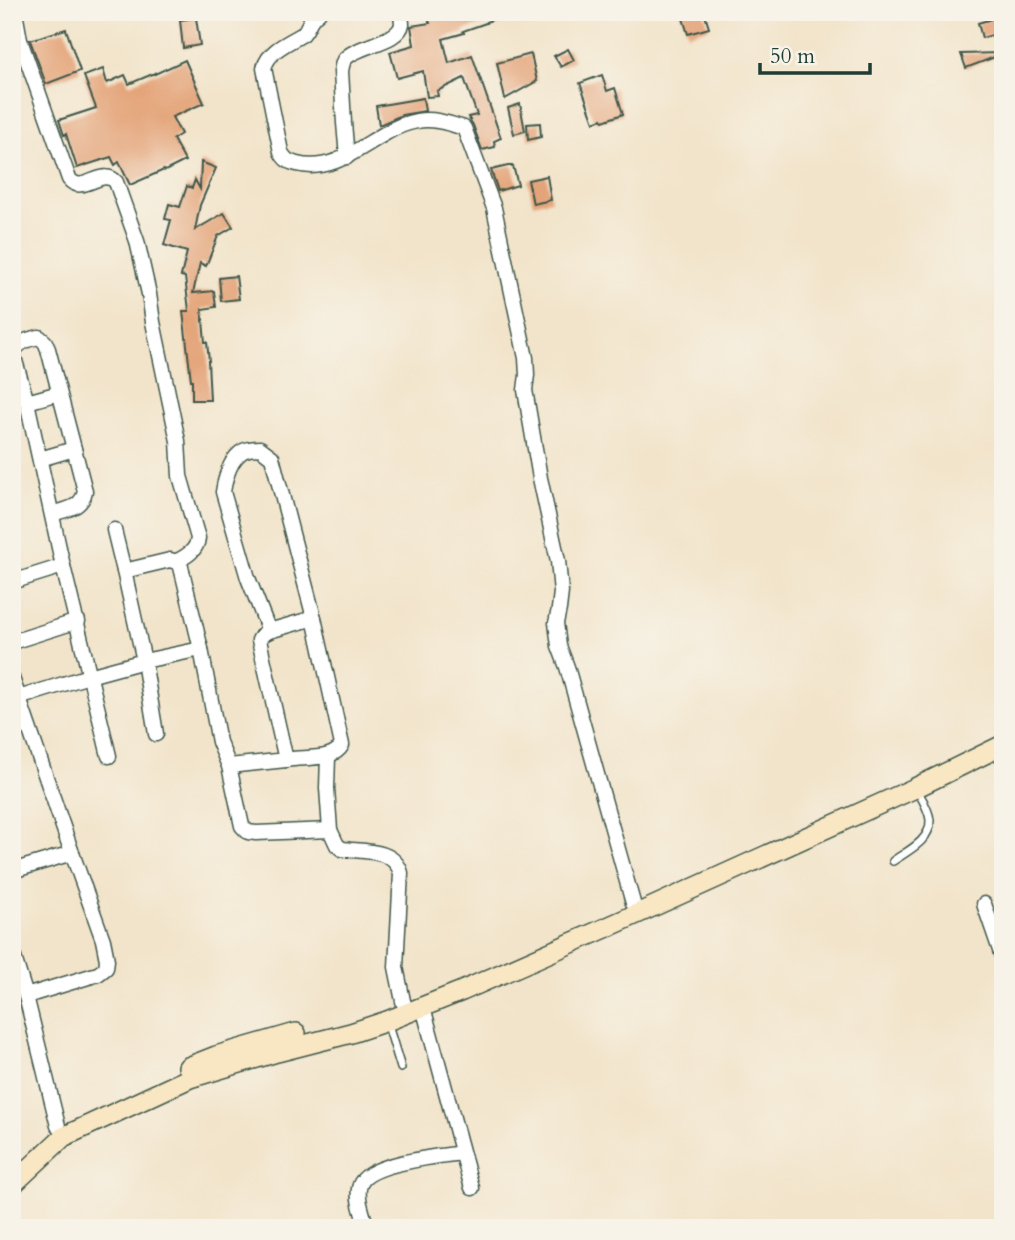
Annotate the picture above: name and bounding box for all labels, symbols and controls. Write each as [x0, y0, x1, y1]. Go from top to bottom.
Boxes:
scale bar [760, 32, 870, 76]
text: 50 m [770, 42, 815, 71]

